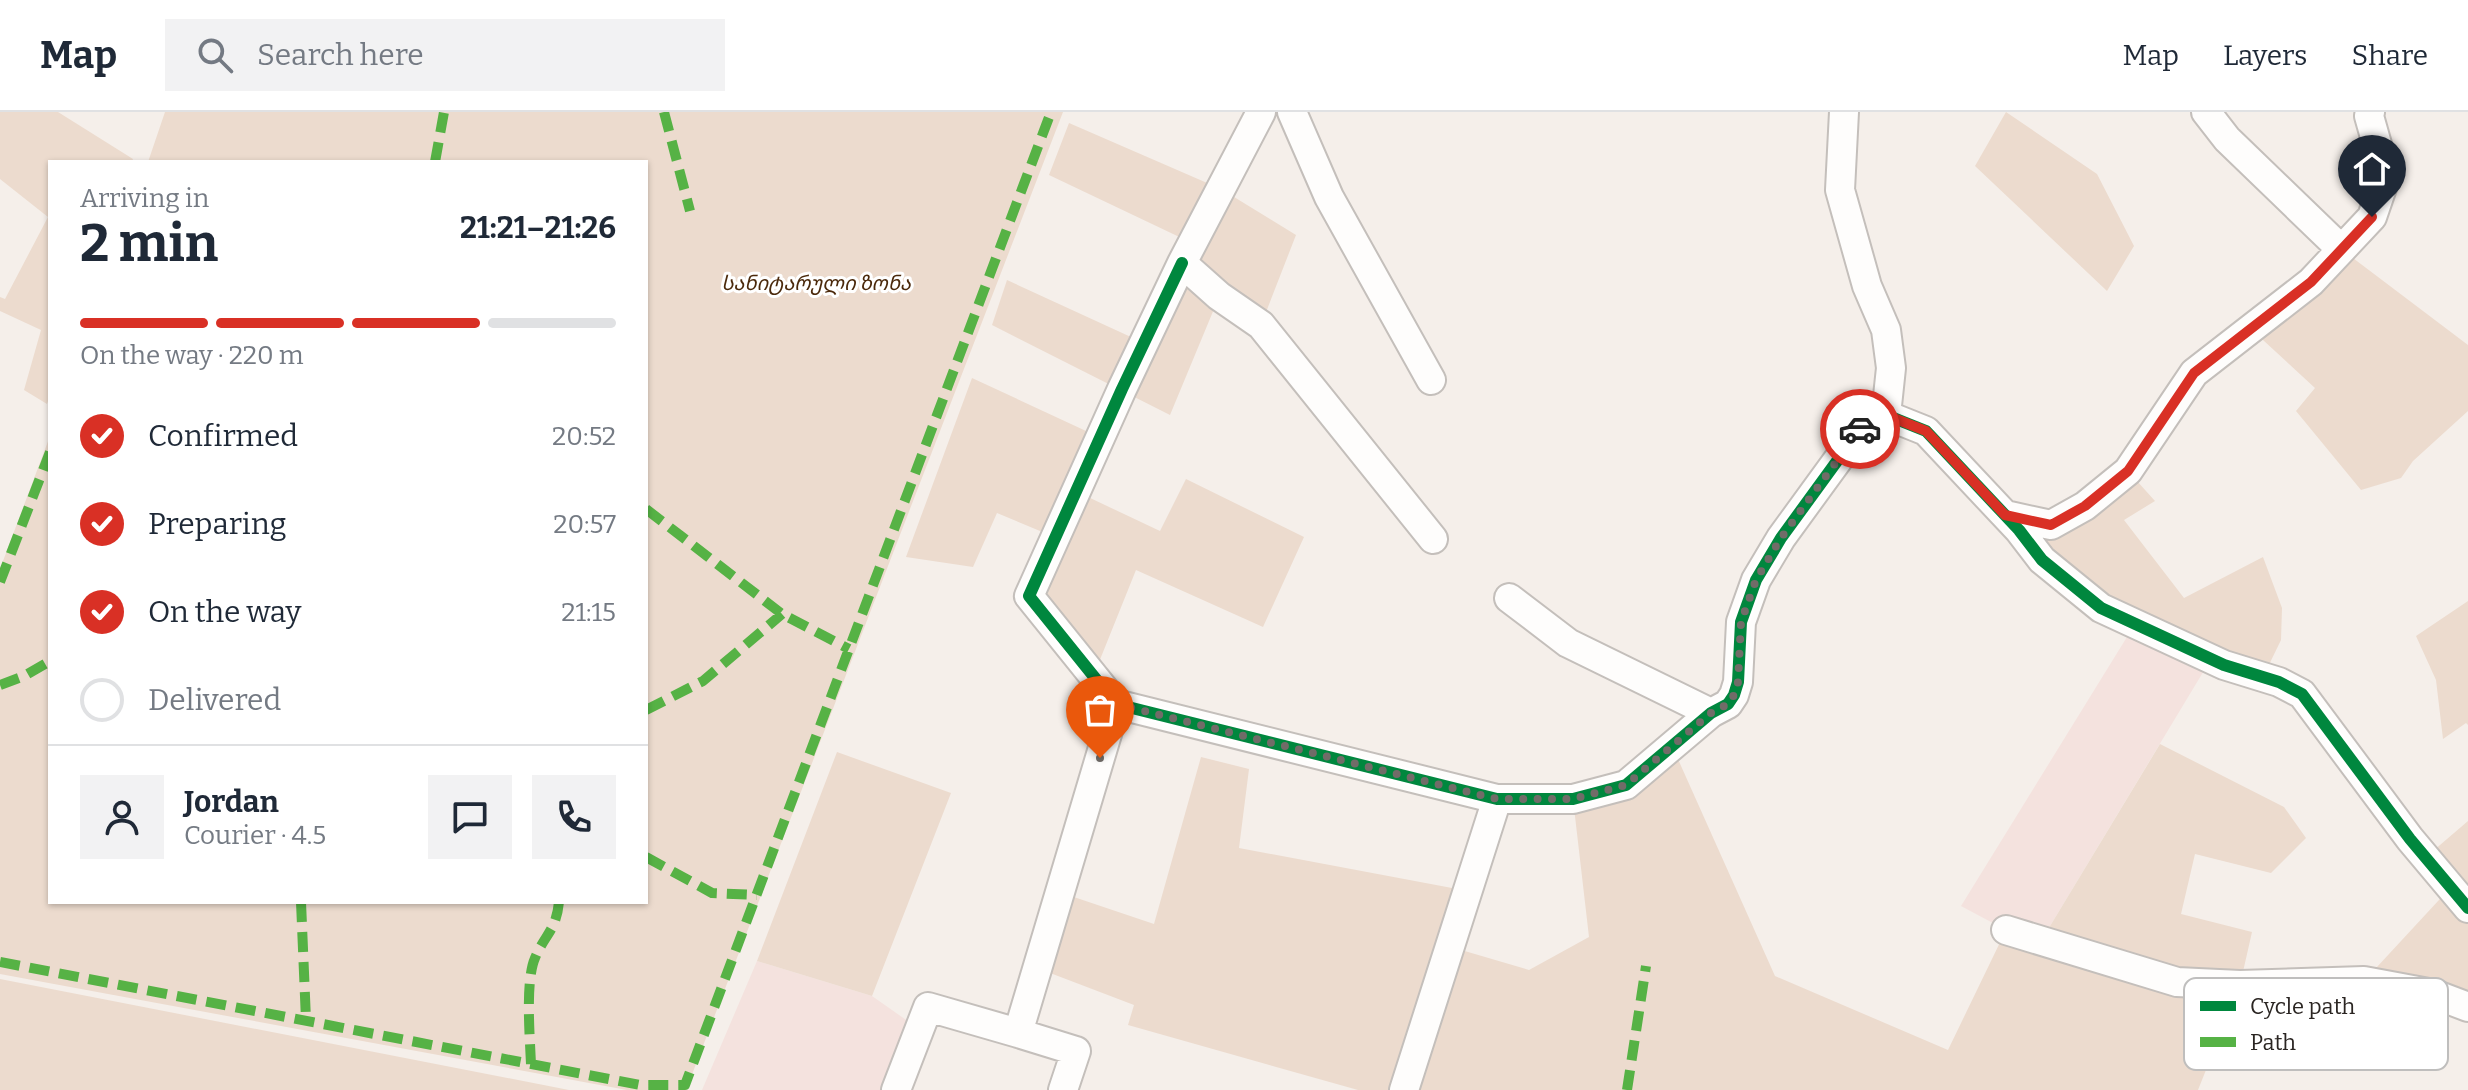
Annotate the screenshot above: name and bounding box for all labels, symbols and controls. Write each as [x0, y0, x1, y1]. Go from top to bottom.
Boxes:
search box [165, 19, 725, 91]
text: Map [40, 32, 117, 78]
icon: search [193, 33, 237, 77]
text: Search here [257, 37, 424, 73]
text: Map [2122, 39, 2179, 72]
text: Layers [2223, 39, 2307, 72]
text: Share [2351, 39, 2428, 72]
pin [2338, 135, 2406, 217]
icon: home [2350, 147, 2394, 191]
text: Arriving in [80, 183, 209, 214]
text: 21:21–21:26 [460, 210, 616, 246]
text: 2 min [80, 212, 218, 275]
park label: სანიტარული ზონა [721, 271, 912, 295]
text: On the way · 220 m [80, 340, 304, 371]
courier [1820, 389, 1900, 469]
icon: car [1838, 407, 1882, 451]
icon: check [80, 414, 124, 458]
text: Confirmed [148, 418, 298, 454]
text: 20:52 [552, 421, 616, 452]
icon: check [80, 502, 124, 546]
text: Preparing [148, 506, 286, 542]
text: 20:57 [553, 509, 616, 540]
icon: check [80, 590, 124, 634]
text: On the way [148, 594, 301, 630]
text: 21:15 [561, 597, 616, 628]
pin [1066, 676, 1134, 758]
text: Delivered [148, 682, 281, 718]
icon: bag [1078, 688, 1122, 732]
button: person [80, 775, 164, 859]
button: chat [428, 775, 512, 859]
button: phone [532, 775, 616, 859]
text: Jordan [184, 784, 279, 820]
text: Courier · 4.5 [184, 820, 326, 851]
legend [2184, 978, 2448, 1070]
text: Cycle path [2250, 993, 2355, 1020]
text: Path [2250, 1029, 2296, 1056]

